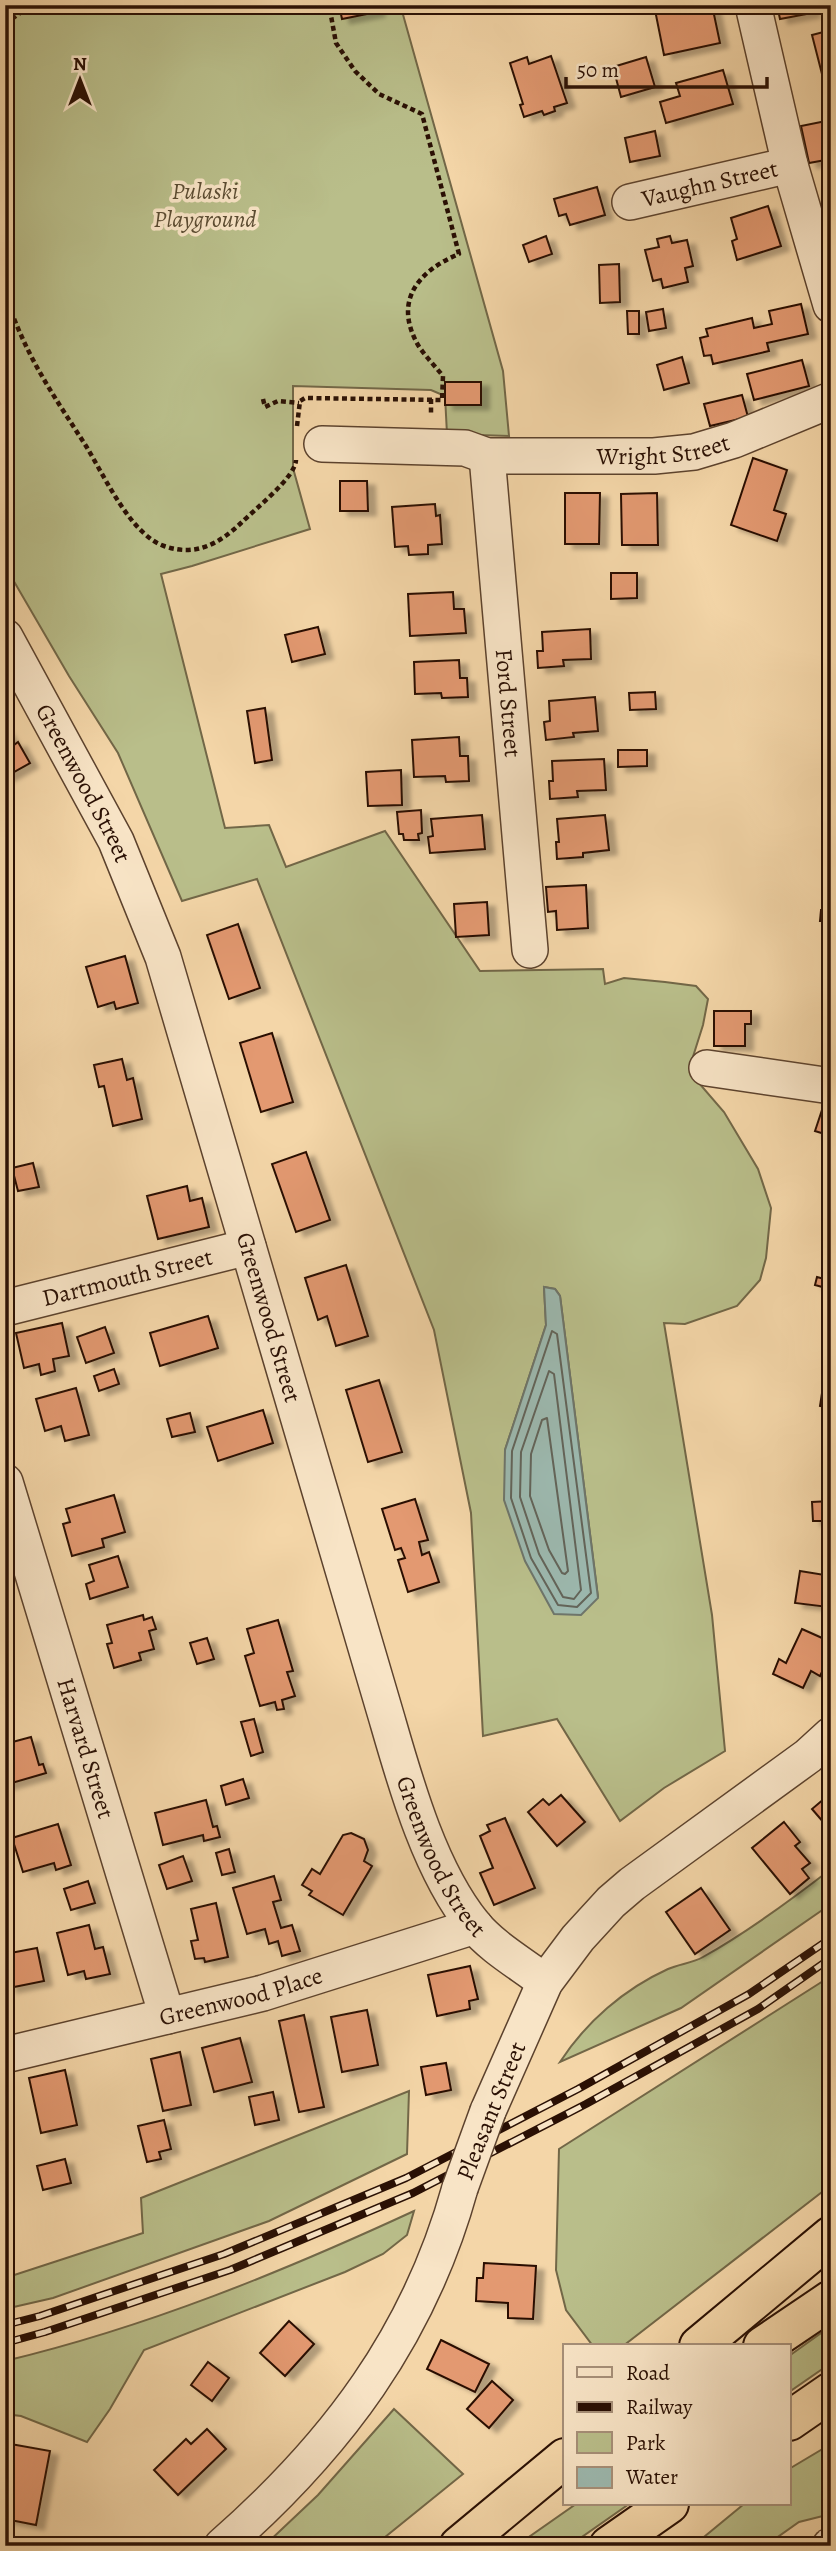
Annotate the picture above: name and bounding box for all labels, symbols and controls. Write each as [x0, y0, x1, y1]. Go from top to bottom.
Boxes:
north arrow [46, 46, 116, 116]
scale bar [566, 46, 768, 90]
text: N [73, 51, 87, 77]
text: 50 m [577, 56, 619, 84]
street label: Vaughn Street [638, 152, 781, 215]
park label: Pulaski Playground [154, 175, 256, 235]
street label: Wright Street [596, 426, 733, 472]
street label: Ford Street [488, 647, 529, 759]
street label: Greenwood Street [28, 698, 139, 867]
street label: Greenwood Street [229, 1228, 309, 1406]
street label: Dartmouth Street [39, 1241, 216, 1314]
street label: Harvard Street [49, 1674, 122, 1822]
street label: Greenwood Street [389, 1772, 493, 1944]
street label: Greenwood Place [156, 1959, 326, 2033]
street label: Pleasant Street [449, 2037, 533, 2185]
legend [563, 2344, 790, 2506]
text: Road [626, 2359, 670, 2387]
text: Railway [626, 2393, 693, 2421]
text: Park [626, 2429, 666, 2457]
text: Water [625, 2463, 678, 2491]

